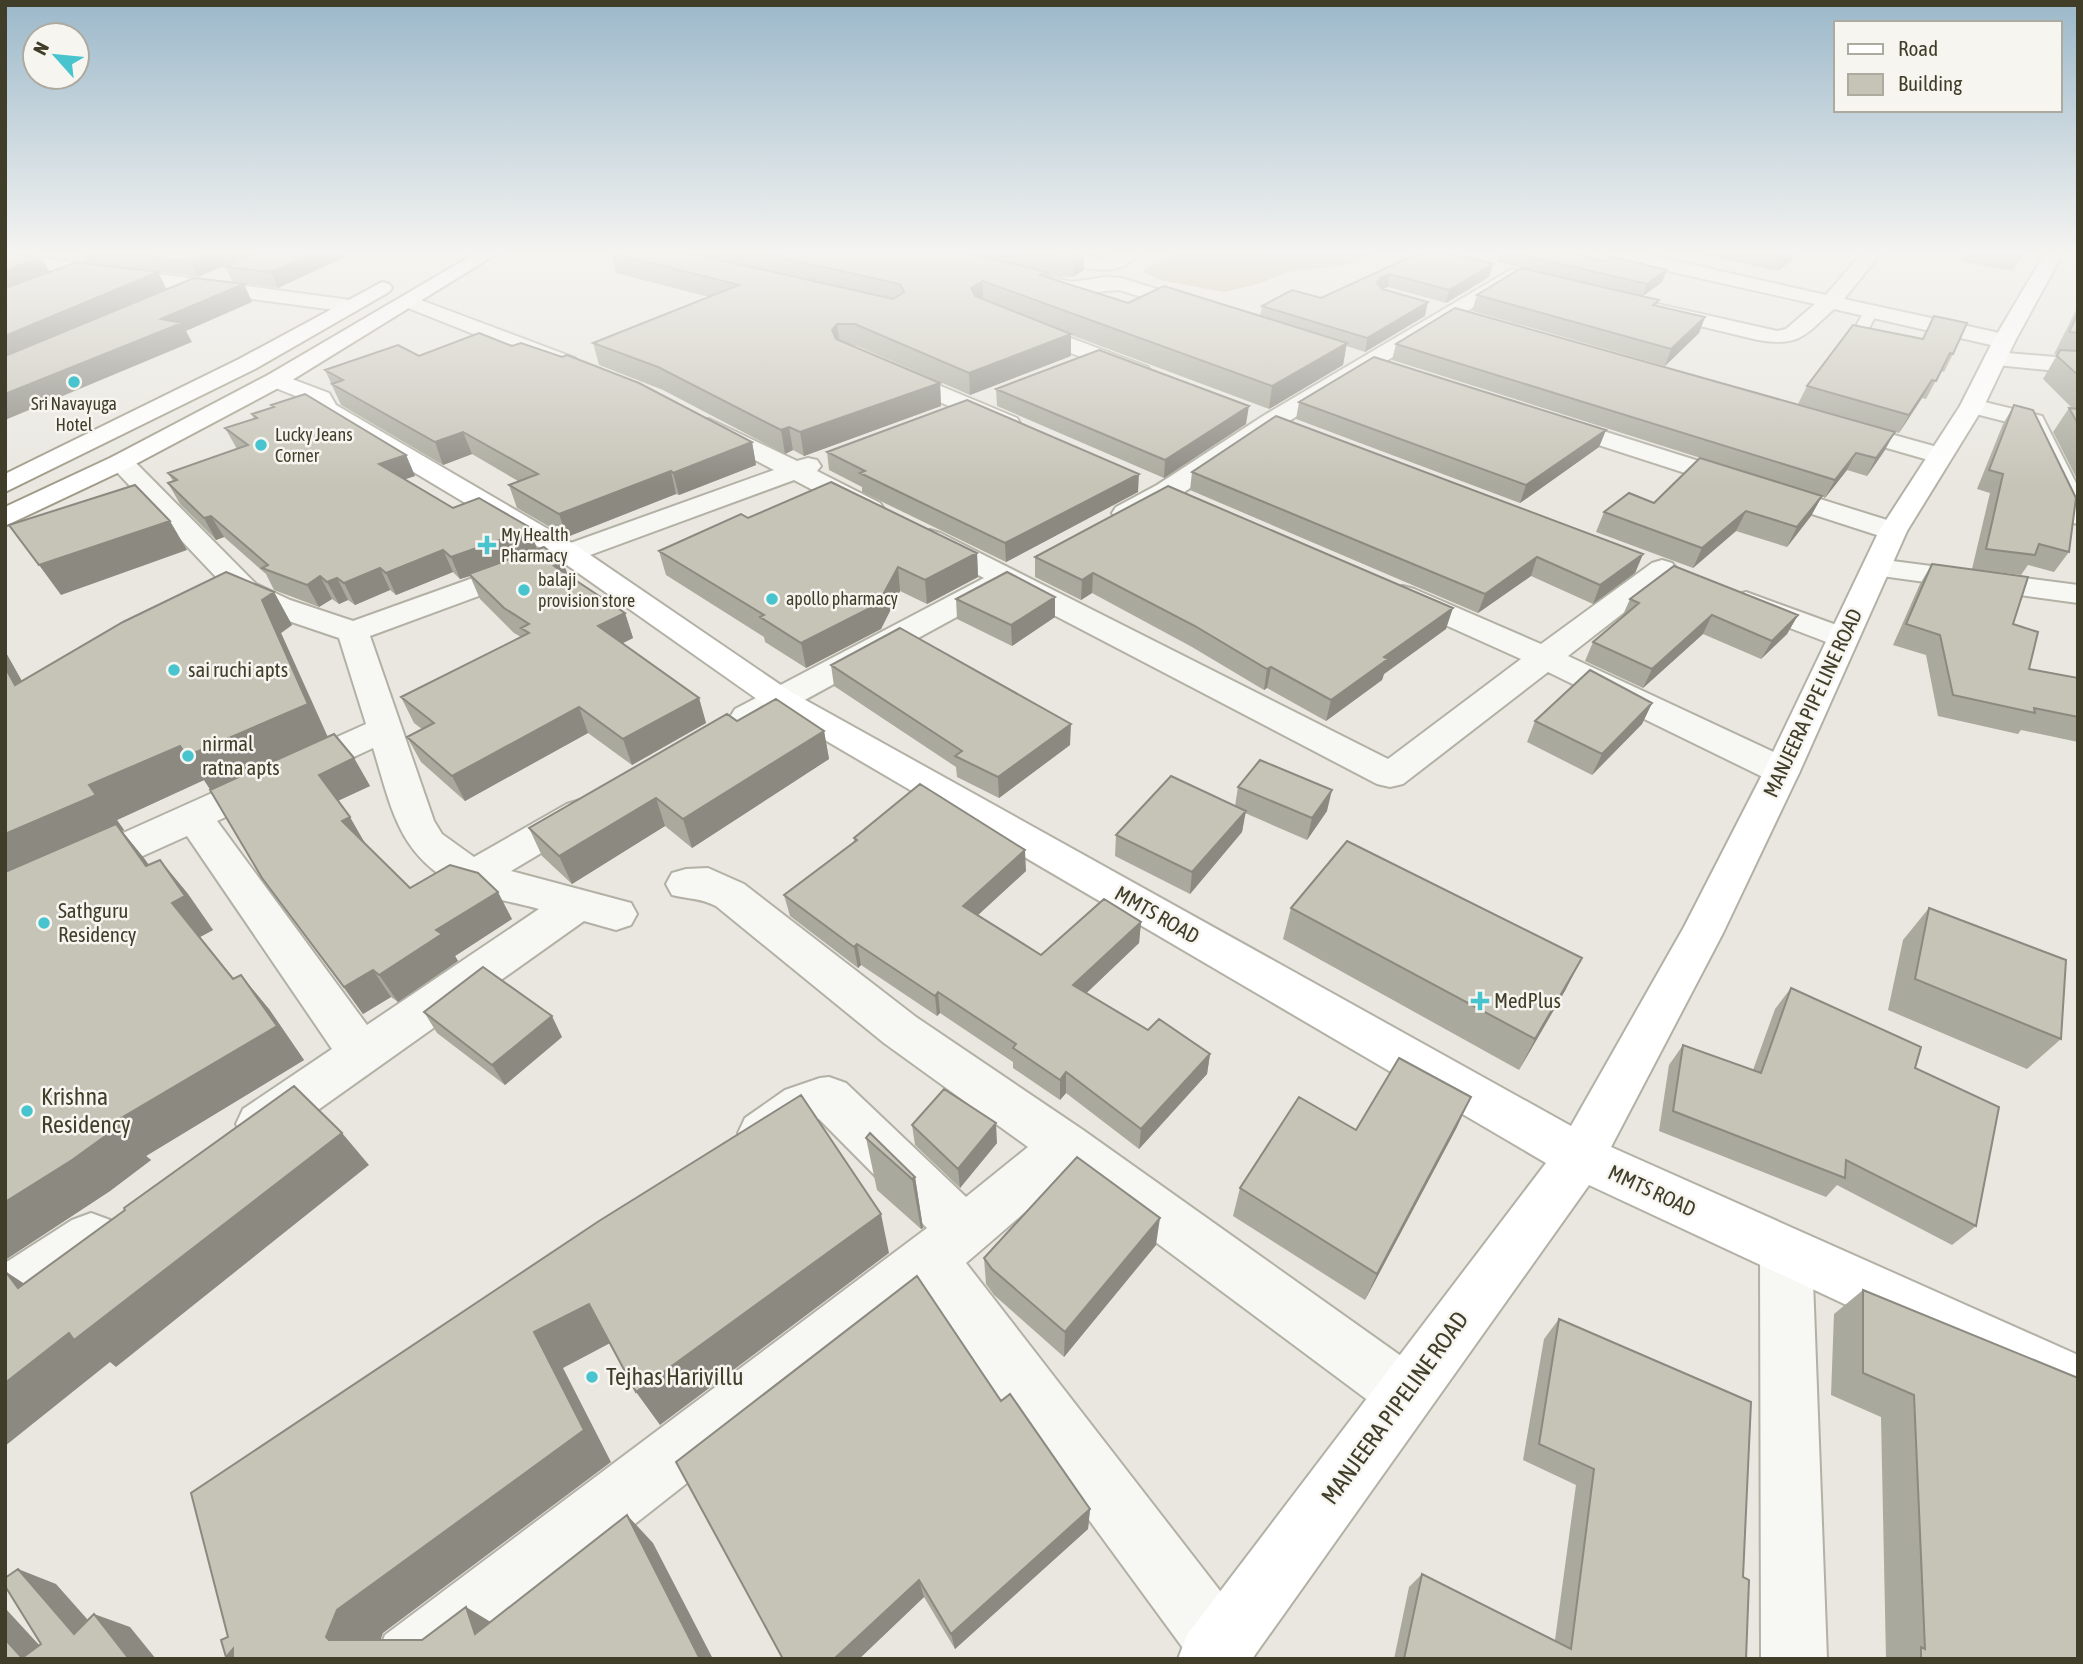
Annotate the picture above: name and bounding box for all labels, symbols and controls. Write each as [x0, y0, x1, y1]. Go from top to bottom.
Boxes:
north arrow [21, 21, 91, 91]
legend [1834, 21, 2062, 112]
text: Road [1898, 36, 1938, 60]
text: N [29, 38, 53, 58]
text: Building [1898, 71, 1962, 95]
marker: Sri Navayuga Hotel [66, 374, 82, 390]
place label: Sri Navayuga Hotel [31, 393, 117, 435]
place label: Lucky Jeans Corner [275, 424, 353, 466]
marker: Lucky Jeans Corner [253, 437, 269, 453]
place label: My Health Pharmacy [501, 524, 569, 566]
marker: My Health Pharmacy [479, 537, 495, 553]
place label: balaji provision store [538, 569, 635, 611]
marker: balaji provision store [516, 582, 532, 598]
place label: apollo pharmacy [786, 588, 898, 609]
marker: apollo pharmacy [764, 591, 780, 607]
street label: MANJEERA PIPE LINE ROAD [1758, 605, 1866, 801]
place label: sai ruchi apts [188, 657, 288, 681]
marker: sai ruchi apts [166, 662, 182, 678]
place label: nirmal ratna apts [202, 731, 280, 779]
marker: nirmal ratna apts [180, 748, 196, 764]
street label: MMTS ROAD [1111, 880, 1204, 948]
place label: Sathguru Residency [58, 898, 137, 946]
marker: Sathguru Residency [36, 915, 52, 931]
place label: MedPlus [1494, 988, 1561, 1012]
marker: MedPlus [1472, 993, 1488, 1009]
place label: Krishna Residency [41, 1083, 131, 1138]
marker: Krishna Residency [19, 1103, 35, 1119]
street label: MMTS ROAD [1605, 1159, 1700, 1221]
street label: MANJEERA PIPELINE ROAD [1316, 1306, 1473, 1509]
place label: Tejhas Harivillu [606, 1363, 744, 1390]
marker: Tejhas Harivillu [584, 1369, 600, 1385]

